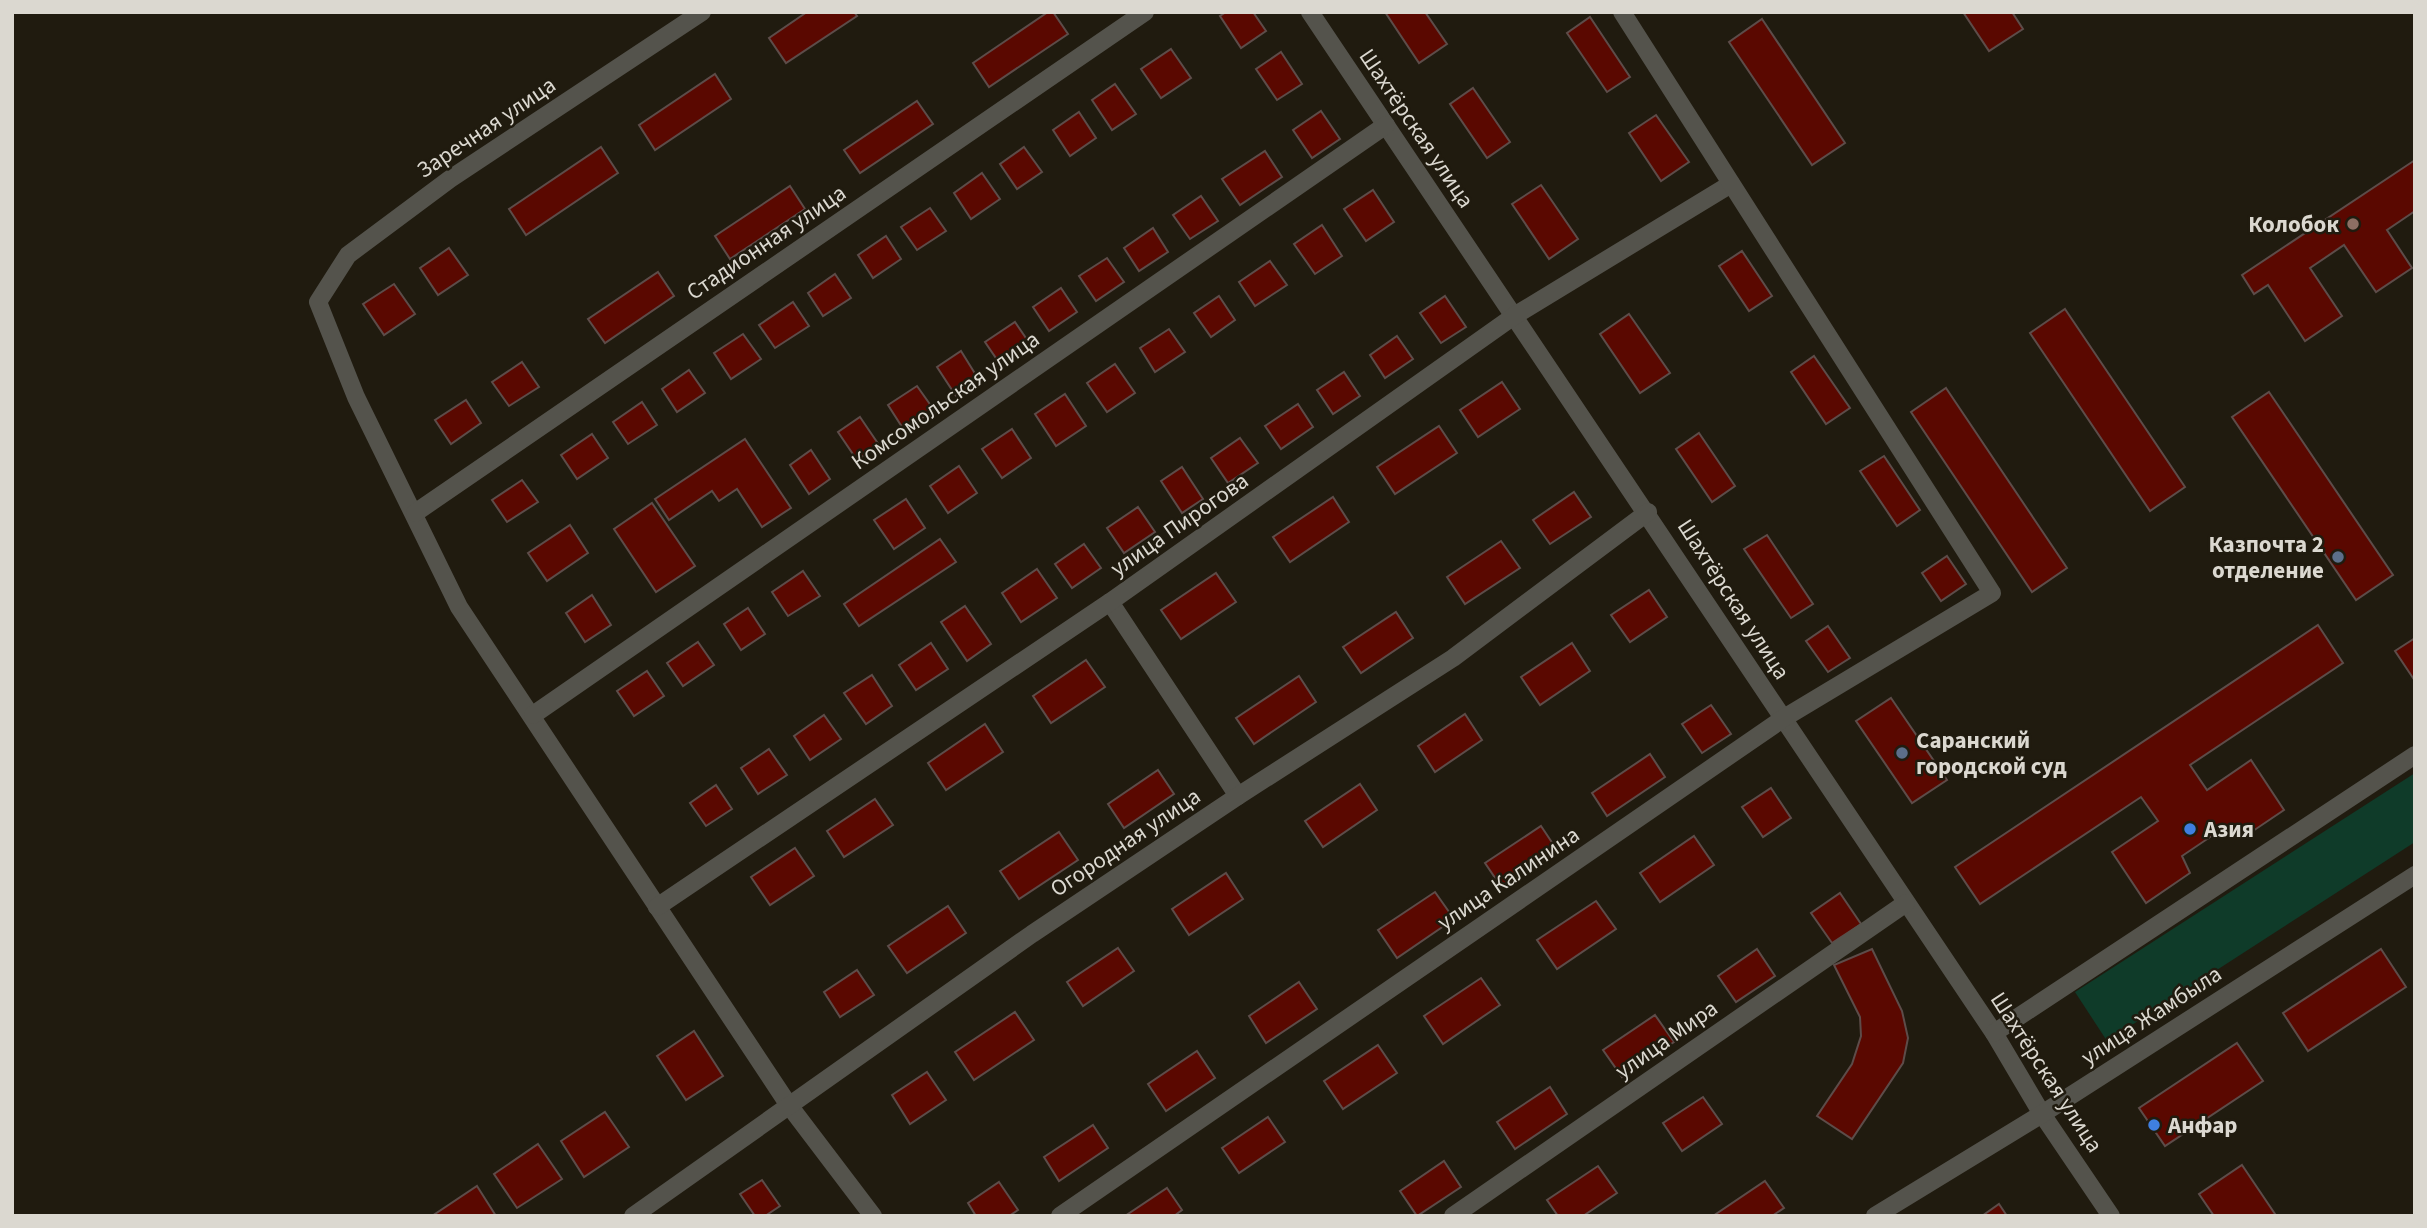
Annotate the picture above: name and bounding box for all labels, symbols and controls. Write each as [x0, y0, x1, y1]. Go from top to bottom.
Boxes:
street label: Шахтёрская улица [1351, 42, 1482, 215]
street label: Заречная улица [410, 69, 562, 186]
street label: Стадионная улица [680, 177, 853, 308]
place label: Колобок [2248, 208, 2339, 241]
marker: Колобок [2345, 216, 2361, 232]
street label: Комсомольская улица [844, 323, 1046, 478]
street label: улица Пирогова [1103, 464, 1255, 584]
street label: Шахтёрская улица [1669, 512, 1798, 686]
place label: Казпочта 2 отделение [2208, 528, 2324, 587]
marker: Казпочта 2 отделение [2330, 549, 2346, 565]
place label: Саранский городской суд [1916, 724, 2067, 783]
marker: Саранский городской суд [1894, 745, 1910, 761]
street label: Огородная улица [1044, 780, 1207, 905]
place label: Азия [2203, 813, 2254, 846]
street label: улица Калинина [1430, 818, 1586, 938]
marker: Азия [2182, 821, 2198, 837]
street label: улица Жамбыла [2074, 957, 2228, 1073]
street label: Шахтёрская улица [1982, 985, 2111, 1159]
street label: улица Мира [1608, 992, 1724, 1087]
place label: Анфар [2167, 1109, 2238, 1142]
marker: Анфар [2146, 1117, 2162, 1133]

